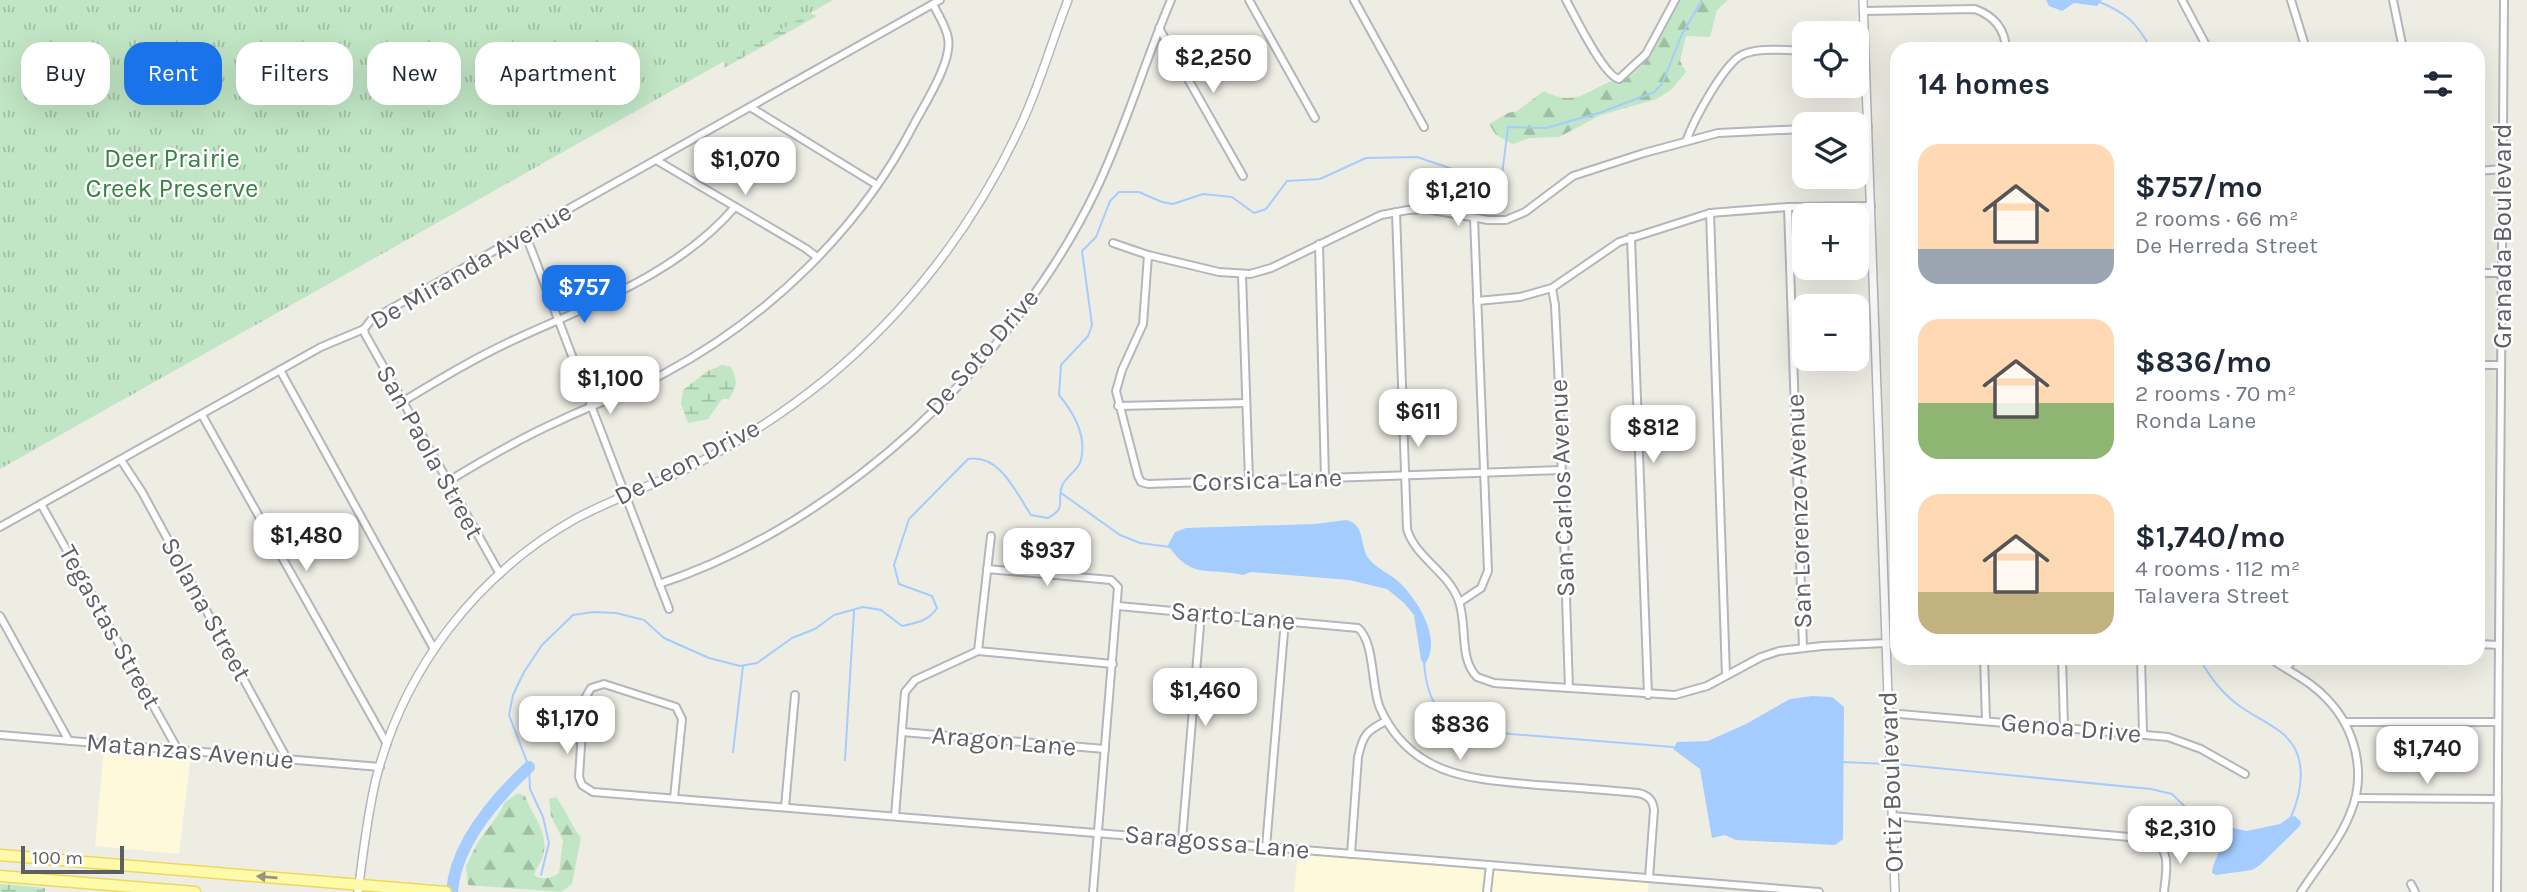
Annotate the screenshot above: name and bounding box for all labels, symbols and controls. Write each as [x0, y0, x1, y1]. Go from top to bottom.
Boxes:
map controls [1792, 21, 1869, 371]
button: locate [1792, 21, 1869, 98]
pin: $2,250 [1156, 36, 1270, 95]
chip: Buy [21, 42, 110, 105]
chip: Rent [124, 42, 222, 105]
chip: Filters [236, 42, 353, 105]
chip: New [367, 42, 461, 105]
chip: Apartment [475, 42, 640, 105]
text: $2,250 [1174, 44, 1252, 71]
icon: filters [2419, 65, 2457, 103]
text: 14 homes [1918, 66, 2050, 102]
button: layers [1792, 112, 1869, 189]
street label: Granada Boulevard [2487, 123, 2518, 349]
pin: $1,070 [688, 138, 802, 197]
park label: Deer Prairie Creek Preserve [86, 143, 258, 204]
text: $1,070 [710, 146, 780, 173]
pin: $1,210 [1401, 168, 1515, 228]
text: $757/mo [2135, 169, 2263, 205]
icon: home [1974, 172, 2058, 256]
text: $1,210 [1425, 177, 1491, 204]
street label: De Miranda Avenue [365, 196, 577, 336]
button: + [1792, 203, 1869, 280]
text: 2 rooms · 66 m² [2135, 205, 2298, 232]
text: De Herreda Street [2135, 232, 2318, 259]
pin: $757 [543, 266, 625, 325]
text: $757 [558, 274, 610, 301]
street label: De Soto Drive [919, 282, 1045, 422]
button: − [1792, 294, 1869, 371]
text: $836/mo [2135, 344, 2272, 380]
icon: home [1974, 347, 2058, 431]
pin: $1,100 [553, 356, 667, 416]
street label: San Paola Street [369, 360, 491, 545]
text: $1,100 [576, 365, 644, 392]
street label: San Carlos Avenue [1543, 378, 1581, 598]
text: 2 rooms · 70 m² [2135, 380, 2297, 407]
pin: $611 [1377, 390, 1459, 449]
street label: San Lorenzo Avenue [1779, 393, 1819, 629]
text: $611 [1395, 398, 1441, 425]
pin: $812 [1612, 406, 1694, 465]
text: Ronda Lane [2135, 407, 2256, 434]
street label: De Leon Drive [609, 412, 765, 512]
text: $812 [1627, 414, 1679, 441]
street label: Corsica Lane [1191, 462, 1343, 498]
pin: $1,480 [249, 514, 363, 573]
text: $1,740/mo [2135, 519, 2285, 555]
text: $1,480 [270, 522, 342, 549]
icon: home [1974, 522, 2058, 606]
pin: $937 [1006, 528, 1088, 588]
street label: Solana Street [154, 532, 258, 686]
text: $937 [1019, 537, 1075, 564]
street label: Tegastas Street [52, 540, 168, 714]
text: 4 rooms · 112 m² [2135, 555, 2300, 582]
text: Talavera Street [2135, 582, 2289, 609]
street label: Sarto Lane [1169, 595, 1297, 637]
pin: $1,460 [1148, 668, 1262, 728]
text: $1,460 [1169, 677, 1241, 704]
street label: Ortiz Boulevard [1872, 691, 1910, 873]
pin: $1,170 [510, 696, 624, 756]
pin: $836 [1419, 702, 1501, 762]
text: $1,170 [535, 705, 599, 732]
street label: Genoa Drive [1999, 706, 2143, 750]
text: $836 [1431, 711, 1489, 738]
street label: Aragon Lane [930, 719, 1078, 763]
street label: Matanzas Avenue [85, 726, 295, 776]
pin: $1,740 [2370, 726, 2484, 786]
text: $1,740 [2392, 735, 2462, 762]
pin: $2,310 [2123, 806, 2237, 866]
text: $2,310 [2144, 815, 2216, 842]
street label: Saragossa Lane [1123, 818, 1311, 866]
scale bar [21, 843, 124, 875]
text: 100 m [32, 847, 83, 869]
one-way arrow [256, 871, 278, 882]

